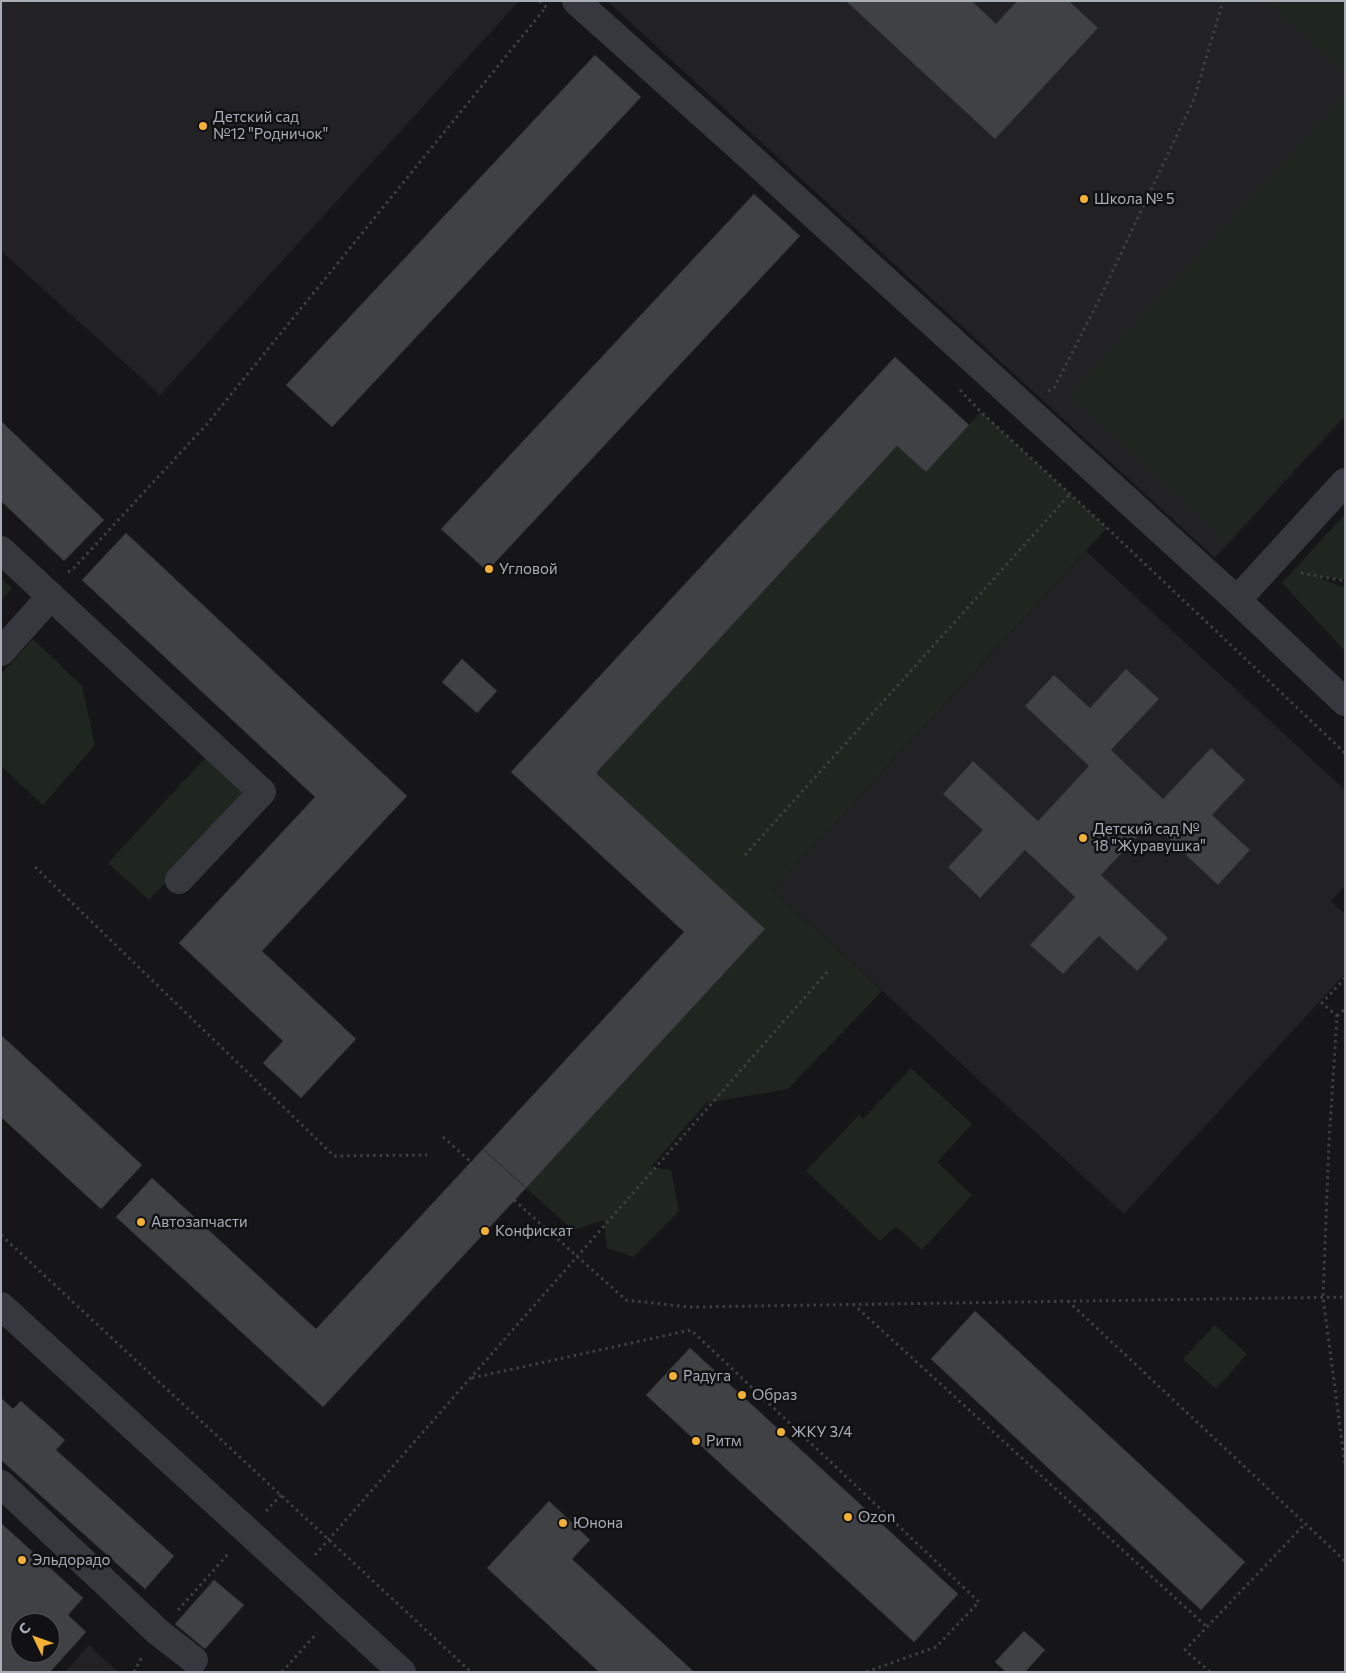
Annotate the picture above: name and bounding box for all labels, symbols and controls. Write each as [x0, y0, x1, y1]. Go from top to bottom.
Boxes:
place label: Детский сад №12 "Родничок" [213, 108, 328, 143]
marker: Детский сад №12 "Родничок" [197, 120, 209, 132]
place label: Школа № 5 [1094, 190, 1175, 208]
marker: Школа № 5 [1078, 193, 1090, 205]
place label: Угловой [499, 560, 558, 578]
marker: Угловой [483, 563, 495, 575]
place label: Детский сад № 18 "Журавушка" [1093, 820, 1206, 855]
marker: Детский сад № 18 "Журавушка" [1077, 832, 1089, 844]
place label: Автозапчасти [151, 1213, 248, 1231]
marker: Автозапчасти [135, 1216, 147, 1228]
place label: Конфискат [495, 1222, 573, 1240]
marker: Конфискат [479, 1225, 491, 1237]
place label: Радуга [683, 1367, 731, 1385]
marker: Радуга [667, 1370, 679, 1382]
place label: Образ [752, 1386, 797, 1404]
marker: Образ [736, 1389, 748, 1401]
place label: ЖКУ 3/4 [791, 1423, 852, 1441]
marker: ЖКУ 3/4 [775, 1426, 787, 1438]
place label: Ритм [706, 1432, 742, 1450]
marker: Ритм [690, 1435, 702, 1447]
place label: Ozon [858, 1508, 895, 1526]
marker: Ozon [842, 1511, 854, 1523]
place label: Юнона [573, 1514, 623, 1532]
marker: Юнона [557, 1517, 569, 1529]
place label: Эльдорадо [32, 1551, 110, 1569]
marker: Эльдорадо [16, 1554, 28, 1566]
north arrow [10, 1613, 60, 1663]
text: С [15, 1619, 34, 1638]

